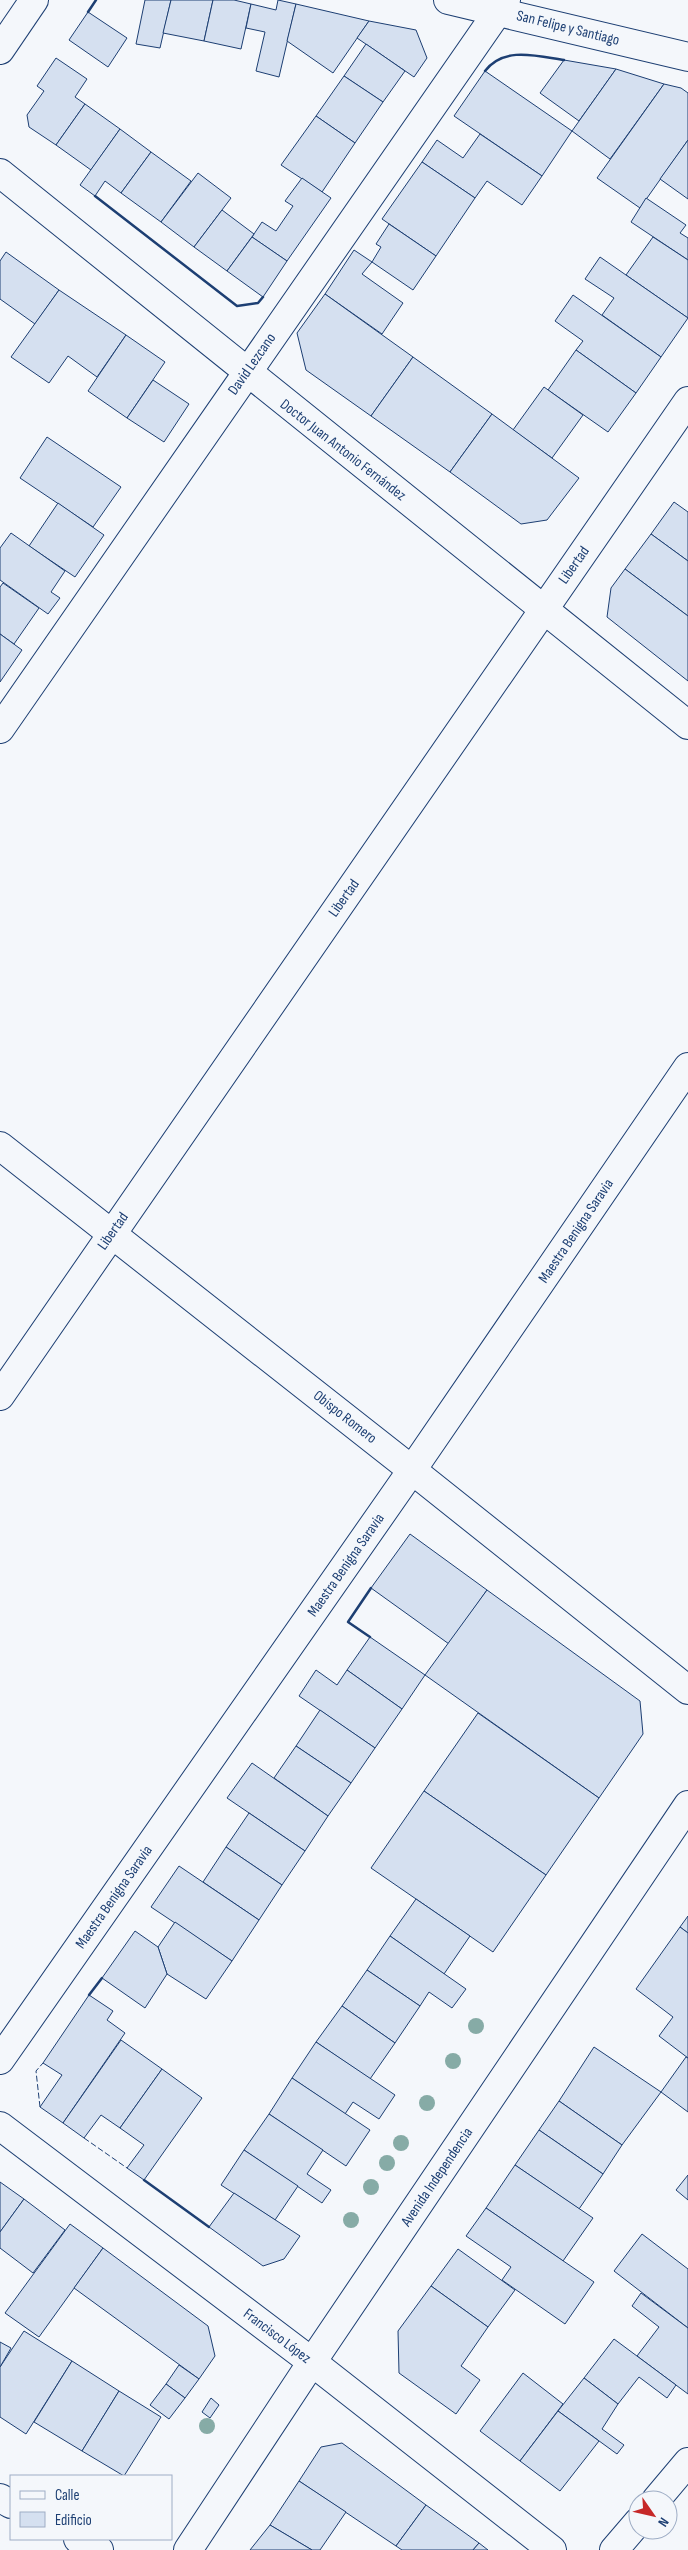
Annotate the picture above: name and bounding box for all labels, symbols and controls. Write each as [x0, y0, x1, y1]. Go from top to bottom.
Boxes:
street label: San Felipe y Santiago [515, 6, 621, 50]
street label: David Lezcano [224, 329, 280, 399]
street label: Doctor Juan Antonio Fernández [276, 395, 410, 505]
street label: Libertad [554, 543, 594, 587]
street label: Libertad [324, 876, 364, 920]
street label: Maestra Benigna Saravia [534, 1175, 618, 1287]
street label: Libertad [93, 1209, 133, 1253]
street label: Obispo Romero [309, 1386, 381, 1448]
street label: Maestra Benigna Saravia [303, 1510, 389, 1620]
street label: Maestra Benigna Saravia [71, 1842, 157, 1952]
street label: Avenida Independencia [396, 2124, 477, 2231]
street label: Francisco López [239, 2304, 315, 2368]
legend [10, 2475, 172, 2540]
text: Calle [55, 2486, 79, 2505]
north arrow [628, 2490, 678, 2540]
text: Edificio [55, 2511, 92, 2530]
text: N [654, 2514, 673, 2530]

